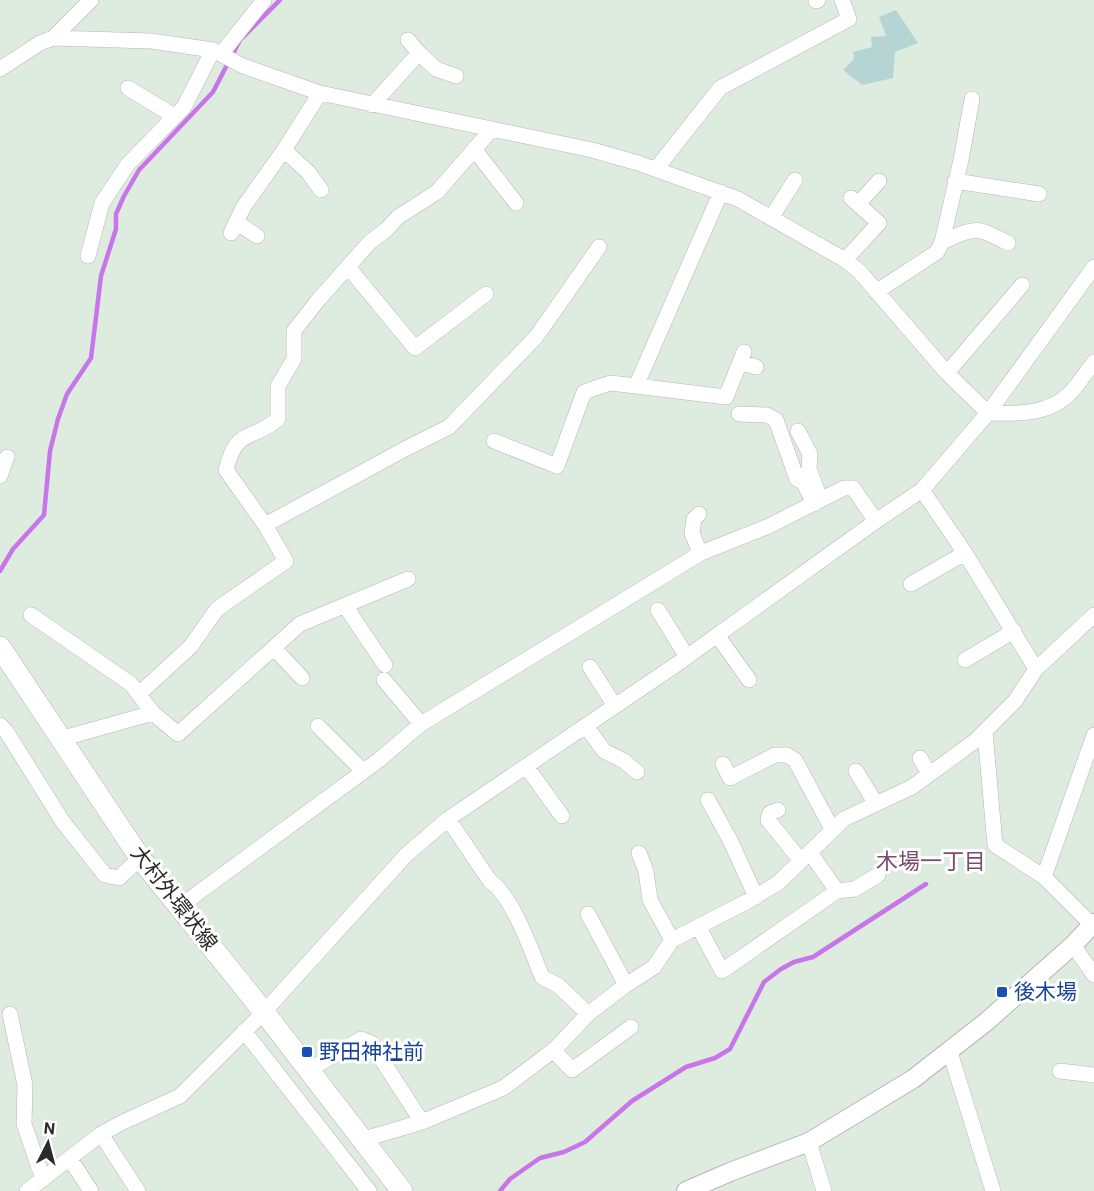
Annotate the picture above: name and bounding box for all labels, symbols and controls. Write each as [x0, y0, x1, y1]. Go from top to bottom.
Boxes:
street label: 大村外環状線 [126, 841, 222, 955]
district label: 木場一丁目 [876, 849, 986, 874]
place label: 後木場 [1014, 980, 1077, 1004]
marker: 後木場 [995, 985, 1009, 999]
place label: 野田神社前 [319, 1040, 424, 1064]
marker: 野田神社前 [300, 1045, 314, 1059]
north arrow [18, 1113, 78, 1173]
text: N [43, 1119, 56, 1139]

